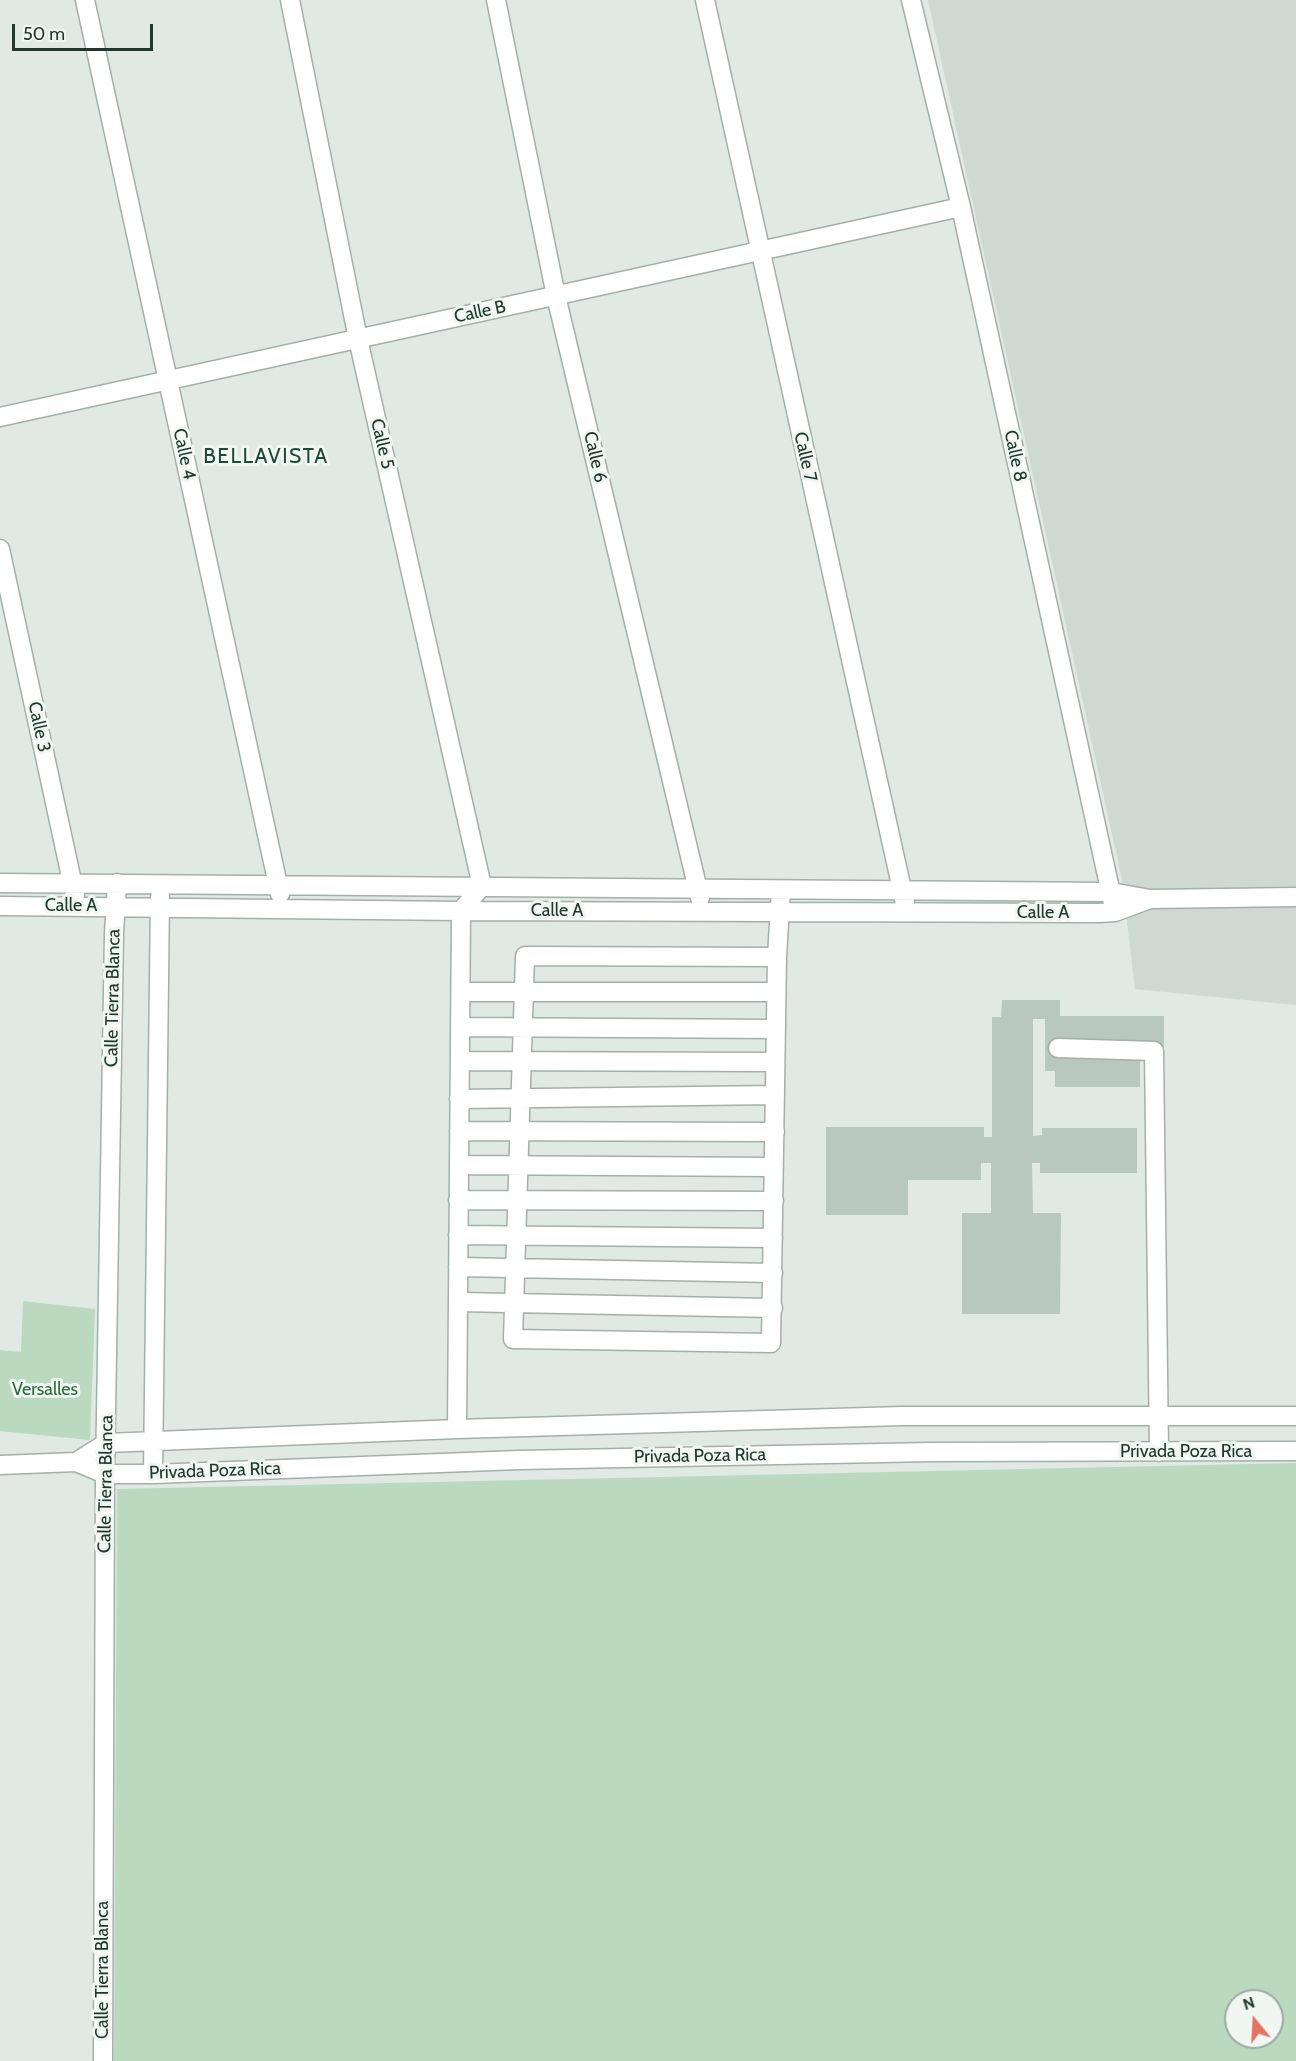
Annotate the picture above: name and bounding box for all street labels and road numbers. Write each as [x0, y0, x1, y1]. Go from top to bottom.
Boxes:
street label: Calle B [452, 296, 508, 328]
street label: Calle 5 [366, 417, 398, 471]
street label: Calle 4 [168, 426, 200, 482]
street label: Calle 8 [999, 428, 1031, 484]
street label: Calle 6 [579, 429, 611, 485]
street label: Calle 7 [789, 430, 821, 484]
street label: Calle 3 [23, 700, 55, 754]
street label: Calle A [45, 895, 97, 917]
street label: Calle A [531, 900, 583, 922]
street label: Calle A [1017, 902, 1069, 924]
street label: Calle Tierra Blanca [101, 929, 125, 1067]
street label: Calle Tierra Blanca [94, 1415, 118, 1553]
street label: Privada Poza Rica [1120, 1441, 1252, 1463]
street label: Privada Poza Rica [634, 1444, 766, 1468]
street label: Privada Poza Rica [149, 1458, 281, 1484]
street label: Calle Tierra Blanca [92, 1901, 114, 2039]

